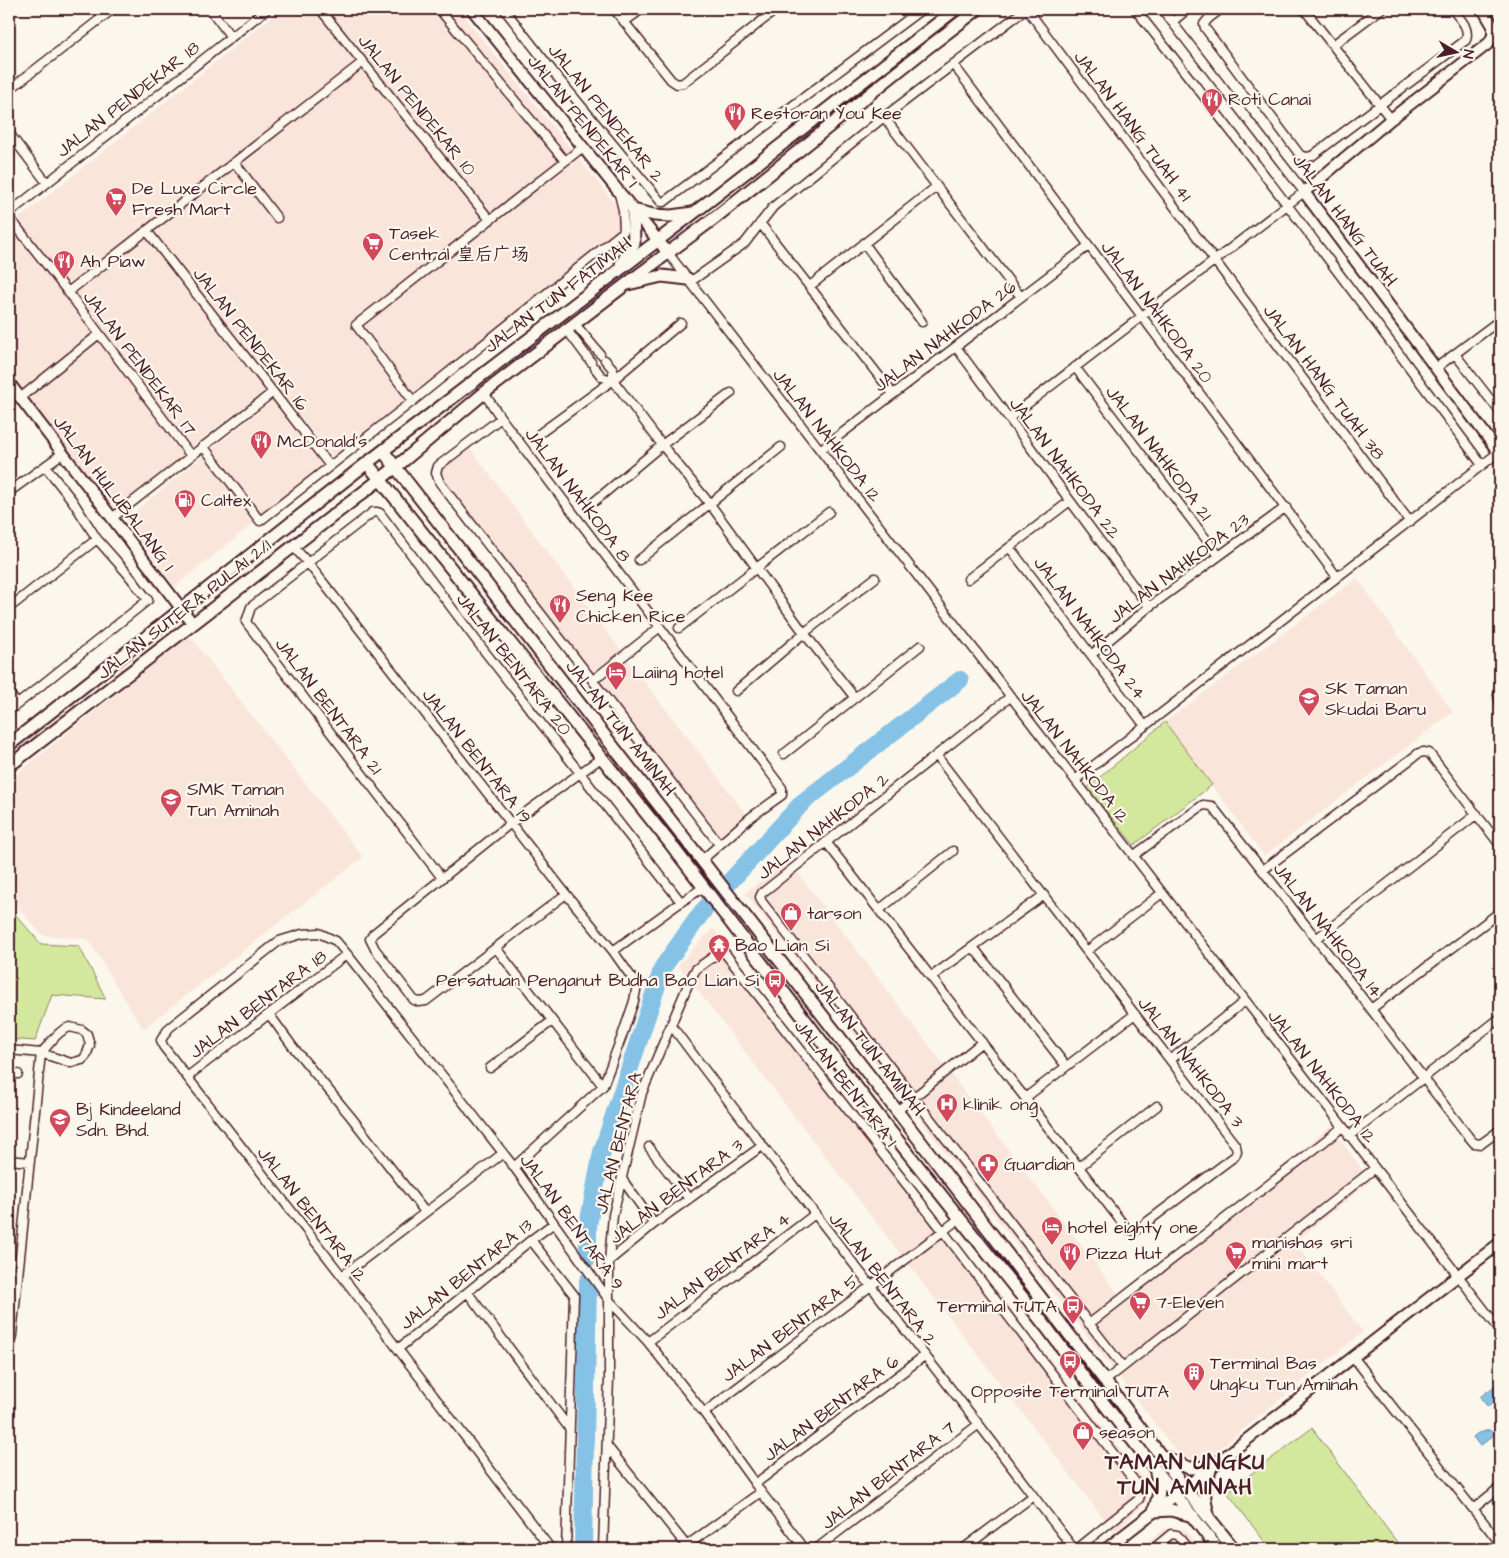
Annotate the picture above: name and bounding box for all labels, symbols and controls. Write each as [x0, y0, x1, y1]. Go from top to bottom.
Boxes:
north arrow [1432, 28, 1482, 78]
street label: JALAN PENDEKAR 10 [352, 29, 482, 181]
street label: JALAN PENDEKAR 18 [51, 35, 205, 163]
street label: JALAN PENDEKAR 2 [542, 39, 670, 189]
street label: JALAN HANG TUAH 41 [1068, 46, 1197, 207]
text: N [1457, 48, 1478, 60]
street label: JALAN PENDEKAR 1 [521, 50, 644, 193]
restaurant icon: Roti Canai [1200, 87, 1224, 118]
place label: Roti Canai [1228, 87, 1311, 112]
restaurant icon: Restoran You Kee [723, 101, 747, 132]
place label: Restoran You Kee [751, 101, 902, 126]
street label: JALAN HANG TUAH [1286, 149, 1403, 292]
place label: De Luxe Circle Fresh Mart [132, 176, 257, 222]
supermarket icon: De Luxe Circle Fresh Mart [104, 186, 128, 217]
place label: Tasek Central 皇后广场 [389, 221, 529, 267]
supermarket icon: Tasek Central 皇后广场 [361, 231, 385, 262]
street label: JALAN TUN FATIMAH [479, 232, 637, 359]
street label: JALAN NAHKODA 20 [1095, 236, 1218, 389]
restaurant icon: Ah Piaw [52, 249, 76, 280]
place label: Ah Piaw [80, 249, 146, 274]
street label: JALAN PENDEKAR 16 [187, 263, 314, 416]
street label: JALAN NAHKODA 26 [869, 275, 1022, 398]
street label: JALAN PENDEKAR 17 [77, 286, 202, 441]
street label: JALAN HANG TUAH 38 [1257, 299, 1391, 465]
street label: JALAN NAHKODA 12 [767, 363, 887, 508]
street label: JALAN NAHKODA 21 [1099, 381, 1218, 526]
street label: JALAN NAHKODA 22 [1003, 392, 1127, 545]
street label: JALAN HULUBALANG 1 [47, 410, 180, 576]
street label: JALAN NAHKODA 8 [519, 423, 637, 568]
restaurant icon: McDonald's [249, 429, 273, 460]
place label: McDonald's [277, 429, 367, 454]
fuel station icon: Caltex [173, 488, 197, 519]
place label: Caltex [201, 488, 252, 513]
street label: JALAN NAHKODA 23 [1104, 507, 1255, 630]
street label: JALAN SUTERA PULAI 2/1 [92, 533, 277, 685]
street label: JALAN NAHKODA 24 [1028, 552, 1152, 705]
place label: Seng Kee Chicken Rice [576, 583, 686, 629]
street label: JALAN BENTARA 20 [450, 588, 577, 741]
restaurant icon: Seng Kee Chicken Rice [548, 593, 572, 624]
street label: JALAN BENTARA 21 [269, 633, 388, 780]
street label: JALAN TUN AMINAH [560, 655, 682, 802]
hotel icon: Laiing hotel [604, 660, 628, 691]
place label: Laiing hotel [632, 660, 724, 686]
place label: SK Taman Skudai Baru [1325, 676, 1426, 722]
street label: JALAN BENTARA 19 [416, 684, 537, 829]
street label: JALAN NAHKODA 12 [1015, 684, 1135, 829]
school or university icon: SK Taman Skudai Baru [1297, 686, 1321, 717]
street label: JALAN NAHKODA 2 [752, 767, 895, 886]
place label: SMK Taman Tun Aminah [187, 777, 284, 823]
school or university icon: SMK Taman Tun Aminah [159, 787, 183, 818]
street label: JALAN NAHKODA 14 [1267, 858, 1388, 1003]
shop icon: tarson [779, 901, 803, 932]
place label: tarson [807, 901, 862, 926]
temple icon: Bao Lian Si [707, 933, 731, 964]
place label: Bao Lian Si [735, 933, 829, 958]
street label: JALAN BENTARA 18 [184, 944, 333, 1065]
place label: Persatuan Penganut Budha Bao Lian Si [436, 968, 759, 994]
bus stop icon: Persatuan Penganut Budha Bao Lian Si [763, 968, 787, 999]
street label: JALAN TUN AMINAH [809, 975, 931, 1122]
street label: JALAN NAHKODA 3 [1132, 992, 1250, 1133]
street label: JALAN NAHKODA 12 [1262, 1004, 1382, 1149]
street label: JALAN BENTARA 1 [788, 1015, 903, 1152]
street label: JALAN BENTARA [589, 1069, 648, 1217]
hospital icon: klinik ong [935, 1092, 959, 1123]
place label: klinik ong [963, 1092, 1038, 1118]
place label: Bj Kindeeland Sdn. Bhd. [76, 1097, 181, 1143]
school or university icon: Bj Kindeeland Sdn. Bhd. [48, 1107, 72, 1138]
street label: JALAN BENTARA 3 [604, 1133, 748, 1250]
street label: JALAN BENTARA 12 [251, 1142, 373, 1288]
street label: JALAN BENTARA 9 [514, 1149, 630, 1296]
pharmacy icon: Guardian [976, 1152, 1000, 1183]
place label: Guardian [1004, 1152, 1075, 1177]
street label: JALAN BENTARA 4 [649, 1207, 796, 1326]
street label: JALAN BENTARA 2 [823, 1207, 943, 1352]
street label: JALAN BENTARA 13 [395, 1213, 538, 1336]
hotel icon: hotel eighty one [1040, 1215, 1064, 1246]
place label: hotel eighty one [1068, 1215, 1198, 1241]
place label: manishas sri mini mart [1252, 1230, 1352, 1276]
supermarket icon: manishas sri mini mart [1224, 1240, 1248, 1271]
restaurant icon: Pizza Hut [1058, 1241, 1082, 1272]
place label: Pizza Hut [1086, 1241, 1162, 1266]
street label: JALAN BENTARA 5 [717, 1269, 864, 1388]
supermarket icon: 7-Eleven [1128, 1290, 1152, 1321]
place label: 7-Eleven [1156, 1290, 1224, 1315]
place label: Terminal TUTA [937, 1294, 1057, 1319]
bus stop icon: Terminal TUTA [1061, 1294, 1085, 1325]
street label: JALAN BENTARA 6 [758, 1349, 904, 1468]
bus stop icon: Opposite Terminal TUTA [1058, 1349, 1082, 1380]
place label: Terminal Bas Ungku Tun Aminah [1210, 1351, 1358, 1398]
building icon: Terminal Bas Ungku Tun Aminah [1182, 1361, 1206, 1392]
place label: Opposite Terminal TUTA [971, 1379, 1170, 1404]
street label: JALAN BENTARA 7 [816, 1415, 960, 1536]
shop icon: season [1071, 1420, 1095, 1451]
place label: season [1099, 1420, 1155, 1445]
district label: TAMAN UNGKU TUN AMINAH [1104, 1447, 1265, 1503]

